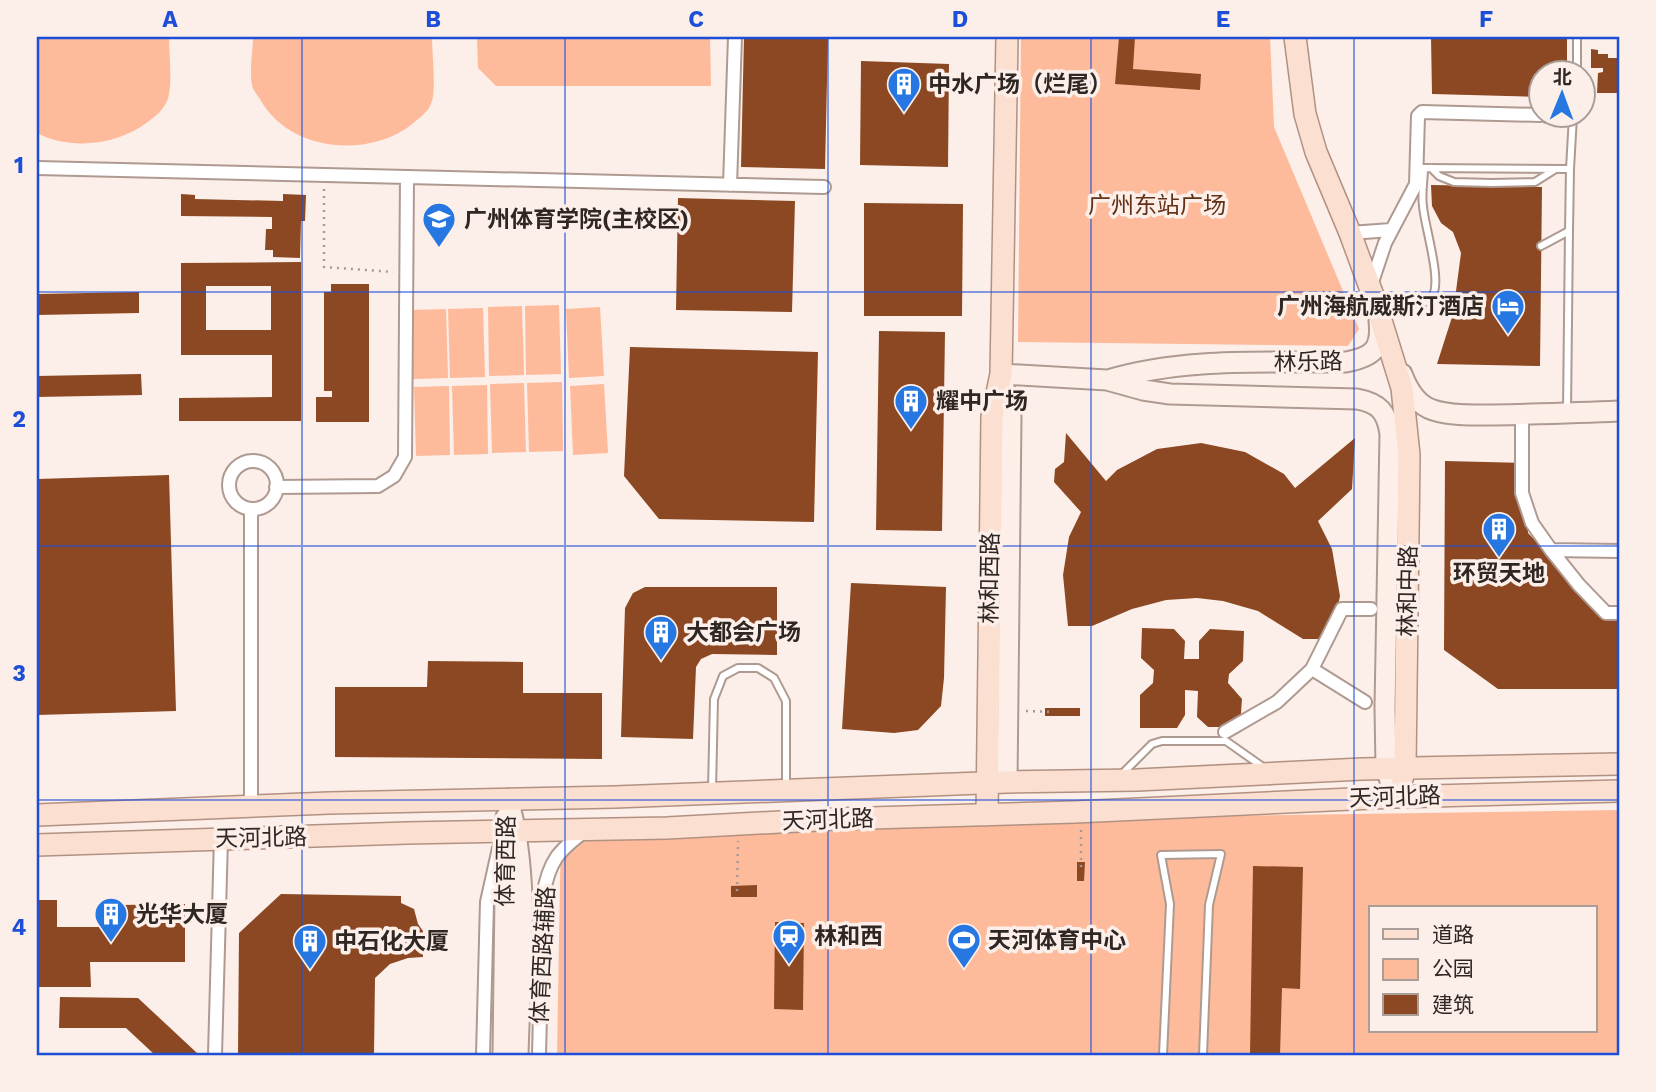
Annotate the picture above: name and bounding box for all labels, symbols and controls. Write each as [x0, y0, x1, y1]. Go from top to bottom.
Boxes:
text: A [162, 6, 178, 33]
text: B [425, 6, 441, 33]
text: C [688, 6, 704, 33]
text: D [952, 6, 968, 33]
text: E [1216, 6, 1230, 33]
text: F [1479, 6, 1493, 33]
north arrow [1526, 60, 1596, 130]
building icon: 中水广场（烂尾） [885, 65, 923, 114]
text: 北 [1553, 66, 1572, 89]
place label: 中水广场（烂尾） [928, 71, 1112, 98]
text: 1 [14, 152, 24, 179]
park label: 广州东站广场 [1088, 192, 1226, 219]
school or university icon: 广州体育学院(主校区) [420, 200, 458, 249]
place label: 广州体育学院(主校区) [464, 206, 689, 233]
hotel icon: 广州海航威斯汀酒店 [1489, 287, 1527, 336]
place label: 广州海航威斯汀酒店 [1277, 293, 1484, 320]
street label: 林乐路 [1273, 348, 1343, 376]
building icon: 耀中广场 [892, 382, 930, 431]
place label: 耀中广场 [936, 388, 1028, 415]
text: 2 [12, 406, 26, 433]
building icon: 环贸天地 [1480, 510, 1518, 559]
street label: 林和西路 [976, 532, 1004, 624]
street label: 林和中路 [1394, 545, 1422, 637]
place label: 环贸天地 [1453, 560, 1545, 587]
building icon: 大都会广场 [642, 613, 680, 662]
place label: 大都会广场 [686, 619, 801, 646]
text: 3 [12, 660, 26, 687]
street label: 天河北路 [1349, 782, 1441, 812]
street label: 天河北路 [782, 805, 874, 835]
street label: 体育西路 [492, 815, 520, 907]
street label: 天河北路 [215, 824, 307, 852]
street label: 体育西路辅路 [526, 885, 560, 1025]
building icon: 光华大厦 [92, 895, 130, 944]
place label: 光华大厦 [136, 901, 228, 928]
legend [1369, 906, 1596, 1032]
text: 4 [12, 914, 27, 941]
station icon: 林和西 [770, 917, 808, 966]
sports icon: 天河体育中心 [945, 921, 983, 970]
building icon: 中石化大厦 [291, 922, 329, 971]
text: 道路 [1432, 922, 1474, 947]
place label: 林和西 [814, 923, 883, 950]
place label: 天河体育中心 [988, 927, 1126, 954]
place label: 中石化大厦 [334, 928, 449, 955]
text: 公园 [1432, 956, 1474, 981]
text: 建筑 [1432, 992, 1474, 1017]

